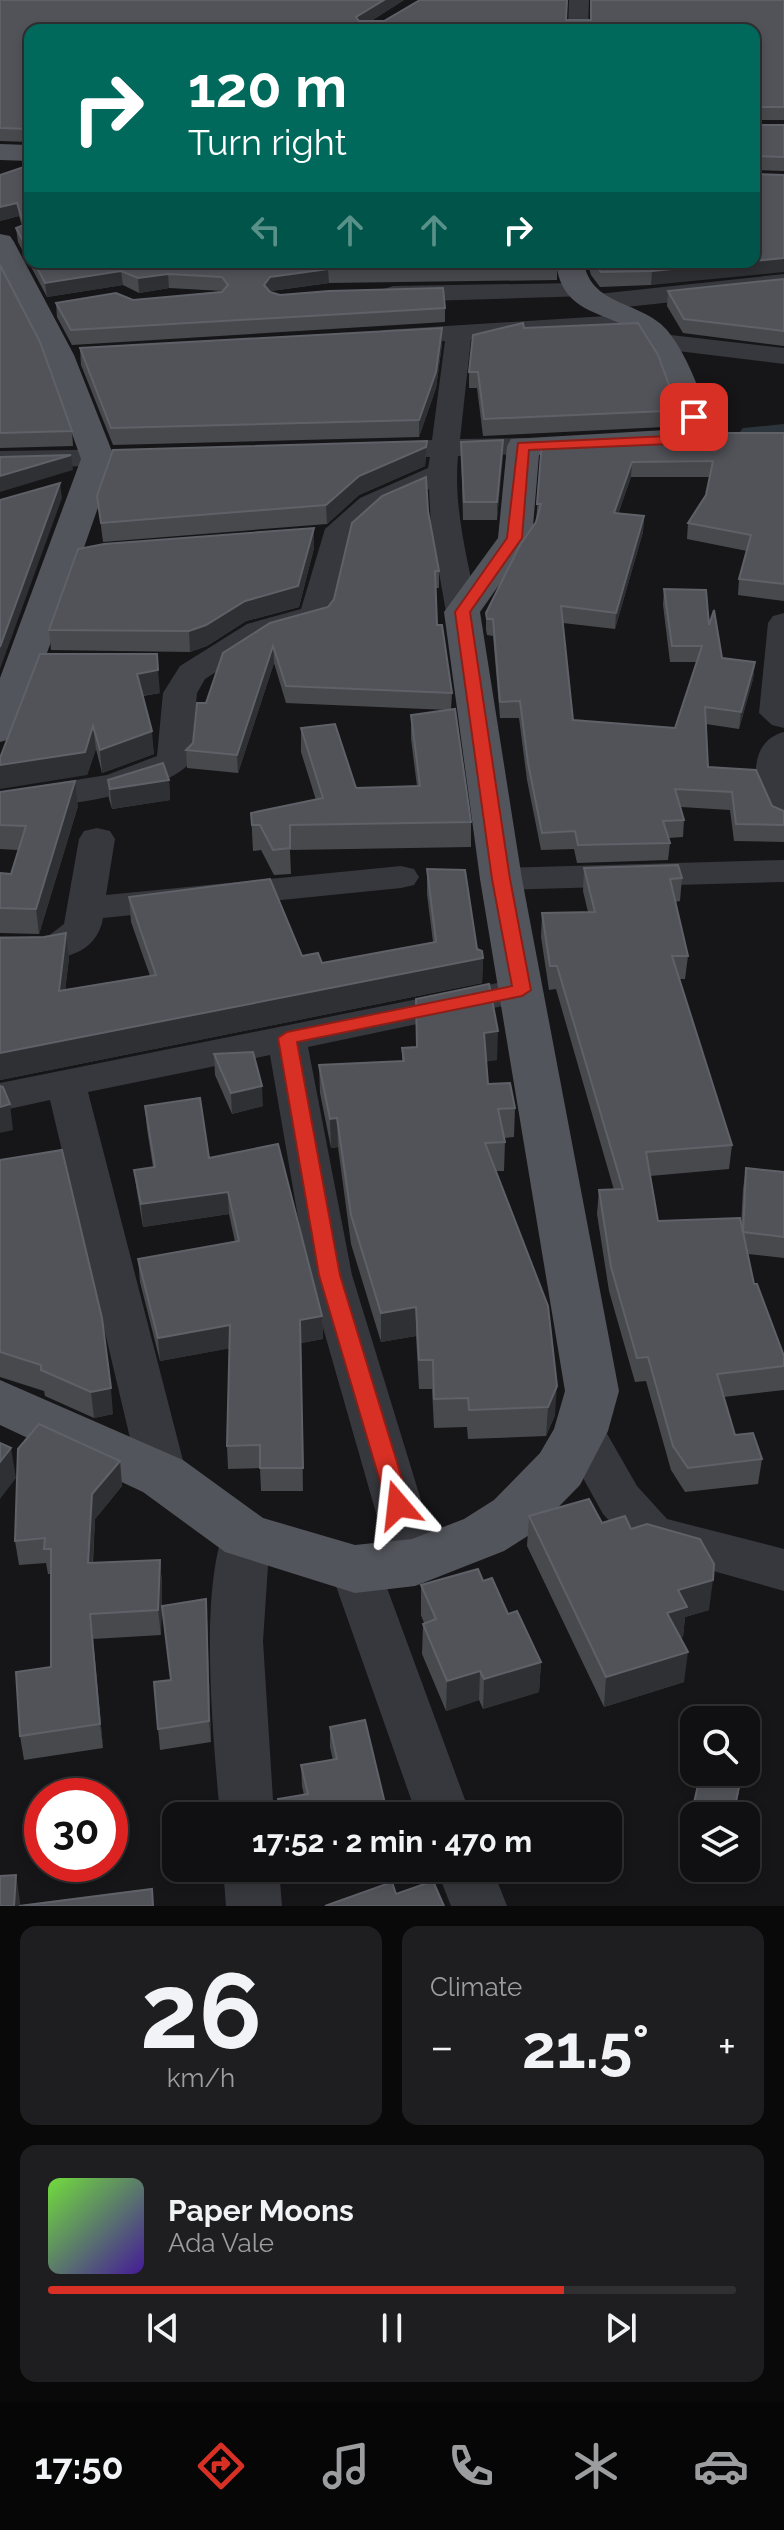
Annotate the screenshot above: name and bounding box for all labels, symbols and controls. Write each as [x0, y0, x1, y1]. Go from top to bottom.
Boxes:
text: 120 m [188, 54, 347, 120]
icon: right [56, 56, 160, 160]
text: Turn right [188, 121, 347, 163]
icon: left [244, 208, 288, 252]
icon: ahead [328, 208, 372, 252]
icon: ahead [412, 208, 456, 252]
icon: right [496, 208, 540, 252]
pin [660, 383, 728, 451]
icon: arrive [672, 395, 716, 439]
position arrow [356, 1463, 440, 1547]
map controls [680, 1706, 760, 1882]
button: search [680, 1706, 760, 1786]
speed limit sign: 30 [24, 1778, 128, 1882]
button: layers [680, 1802, 760, 1882]
text: 17:52 · 2 min · 470 m [252, 1824, 532, 1859]
text: 26 [140, 1950, 262, 2072]
text: Climate [430, 1972, 522, 2002]
text: 21.5° [522, 2012, 649, 2082]
text: − [430, 2021, 454, 2072]
text: + [718, 2021, 736, 2072]
text: km/h [167, 2063, 235, 2093]
text: Paper Moons [168, 2193, 354, 2228]
text: Ada Vale [168, 2228, 274, 2258]
icon: previous [141, 2306, 185, 2350]
icon: pause [370, 2306, 414, 2350]
icon: next [599, 2306, 643, 2350]
icon: directions [193, 2438, 249, 2494]
icon: music [318, 2438, 374, 2494]
icon: phone [443, 2438, 499, 2494]
icon: climate [568, 2438, 624, 2494]
icon: car [693, 2438, 749, 2494]
text: 17:50 [35, 2445, 124, 2487]

